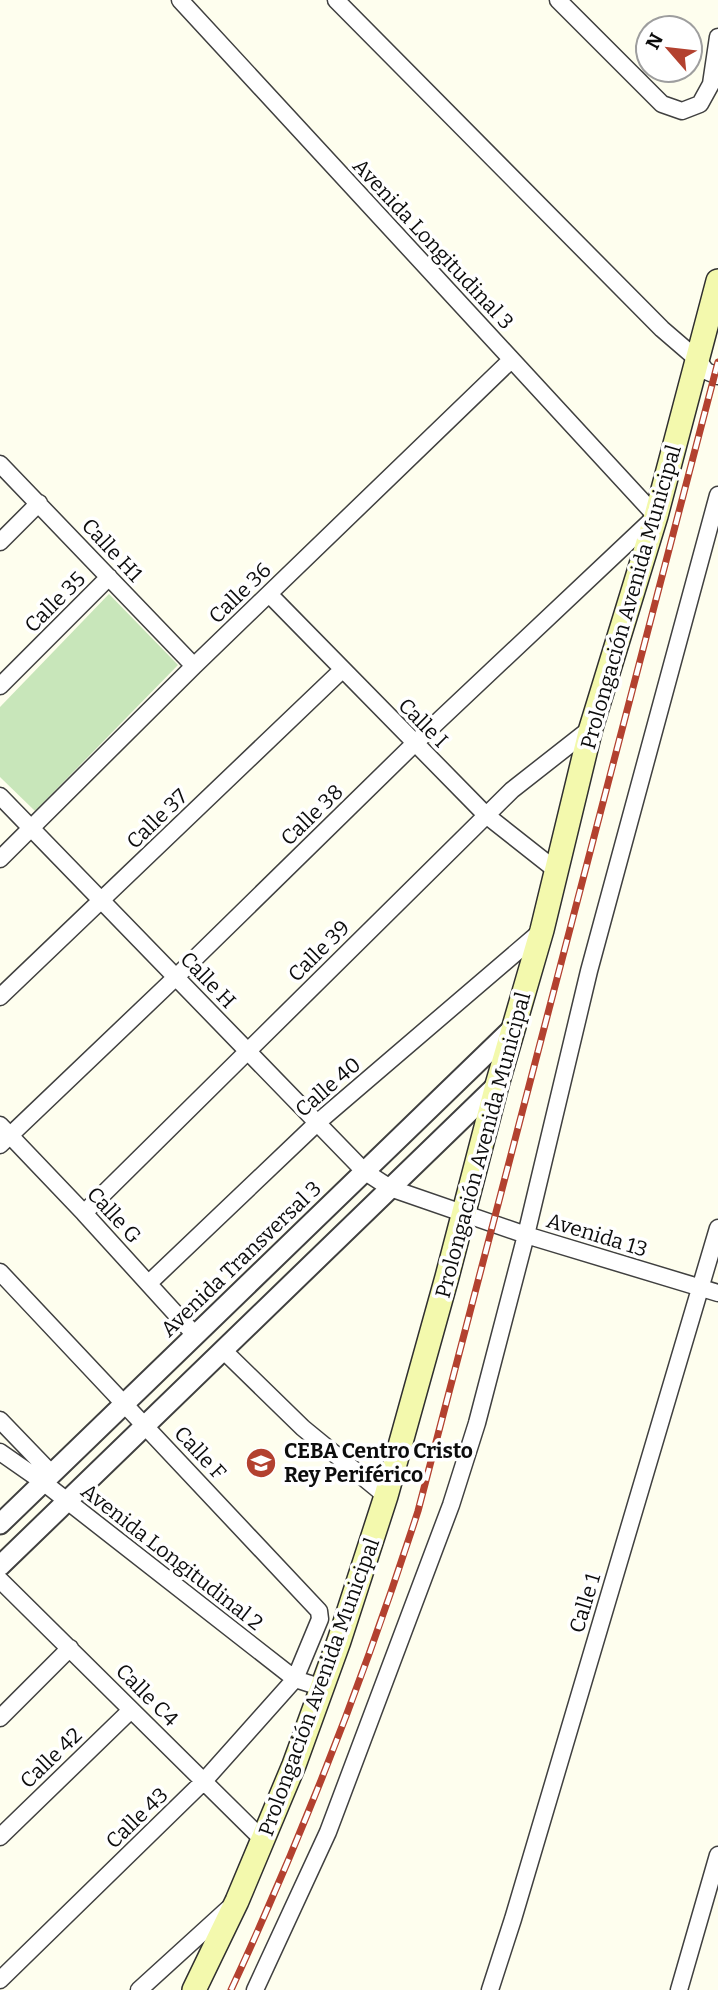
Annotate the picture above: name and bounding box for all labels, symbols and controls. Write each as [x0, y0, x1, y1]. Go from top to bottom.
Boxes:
north arrow [634, 14, 704, 84]
text: N [641, 29, 668, 53]
street label: Avenida Longitudinal 3 [347, 153, 519, 335]
street label: Prolongación Avenida Municipal [575, 442, 687, 752]
street label: Calle H1 [76, 513, 148, 588]
street label: Calle 36 [203, 557, 277, 629]
street label: Calle 35 [19, 566, 91, 638]
street label: Calle I [393, 693, 453, 753]
street label: Calle 38 [275, 779, 349, 851]
street label: Calle 37 [121, 783, 193, 854]
street label: Calle 39 [283, 915, 355, 987]
street label: Calle H [175, 946, 241, 1014]
street label: Prolongación Avenida Municipal [430, 989, 536, 1301]
street label: Calle 40 [290, 1052, 366, 1122]
street label: Avenida Transversal 3 [155, 1176, 327, 1342]
street label: Calle G [81, 1181, 147, 1249]
street label: Avenida 13 [544, 1207, 650, 1263]
street label: Calle F [169, 1421, 232, 1485]
place label: CEBA Centro Cristo Rey Periférico [284, 1438, 473, 1488]
school or university icon: CEBA Centro Cristo Rey Periférico [244, 1446, 278, 1480]
street label: Avenida Longitudinal 2 [76, 1478, 268, 1636]
street label: Prolongación Avenida Municipal [253, 1534, 385, 1840]
street label: Calle 1 [564, 1570, 606, 1636]
street label: Calle C4 [110, 1658, 184, 1732]
street label: Calle 42 [15, 1722, 87, 1794]
street label: Calle 43 [100, 1782, 174, 1854]

